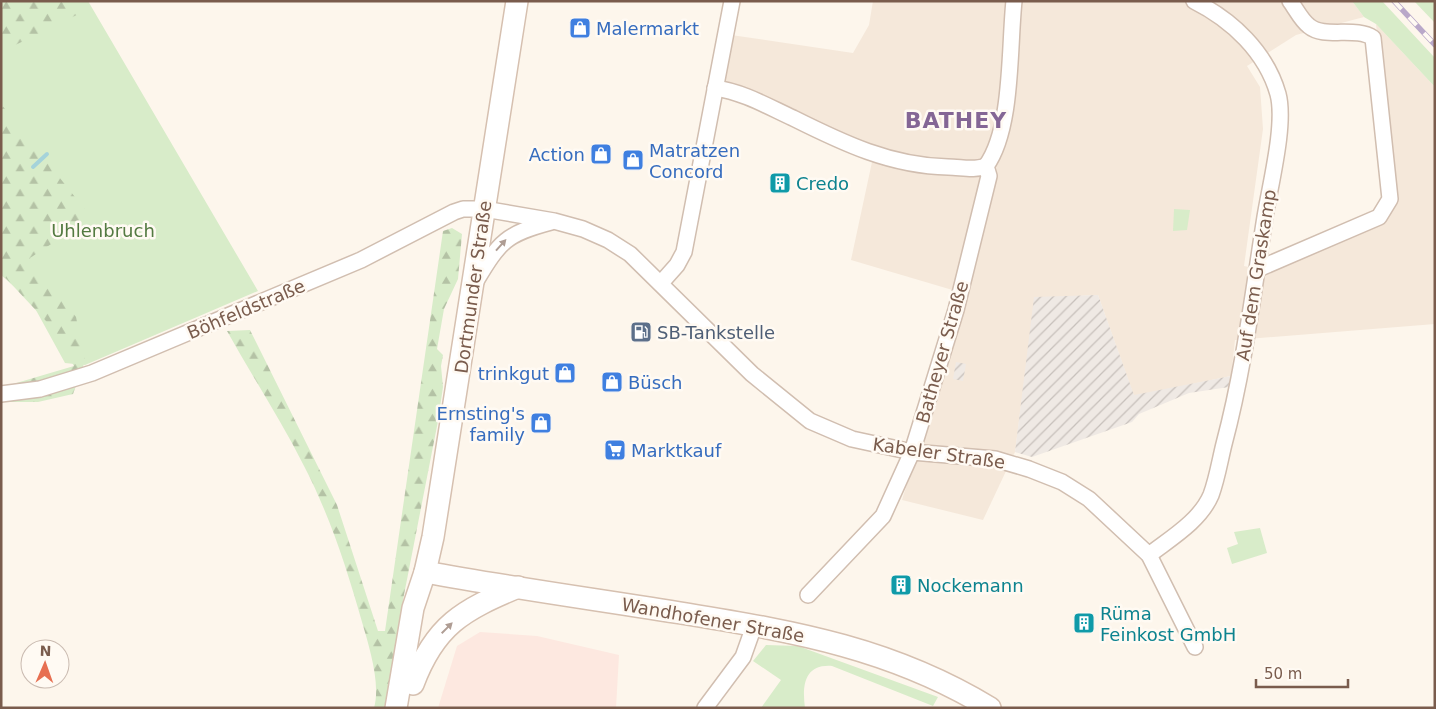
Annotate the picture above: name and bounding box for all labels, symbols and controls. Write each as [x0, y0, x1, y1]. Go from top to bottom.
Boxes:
shop icon: Malermarkt [568, 16, 592, 40]
place label: Malermarkt [596, 18, 699, 39]
district label: BATHEY [905, 108, 1007, 133]
place label: Matratzen Concord [649, 140, 740, 182]
shop icon: Action [589, 142, 613, 166]
place label: Action [529, 144, 585, 165]
shop icon: Matratzen Concord [621, 148, 645, 172]
building icon: Credo [768, 171, 792, 195]
place label: Credo [796, 173, 849, 194]
street label: Auf dem Graskamp [1232, 188, 1280, 362]
street label: Dortmunder Straße [450, 199, 496, 375]
park label: Uhlenbruch [51, 220, 155, 241]
one-way arrow [495, 238, 506, 251]
street label: Böhfeldstraße [184, 275, 308, 343]
street label: Batheyer Straße [912, 278, 972, 426]
fuel station icon: SB-Tankstelle [629, 320, 653, 344]
place label: SB-Tankstelle [657, 322, 775, 343]
shop icon: trinkgut [553, 361, 577, 385]
place label: trinkgut [478, 363, 549, 384]
shop icon: Büsch [600, 370, 624, 394]
place label: Büsch [628, 372, 682, 393]
place label: Ernsting's family [437, 403, 525, 445]
shop icon: Ernsting's family [529, 411, 553, 435]
street label: Kabeler Straße [871, 433, 1007, 473]
supermarket icon: Marktkauf [603, 438, 627, 462]
place label: Marktkauf [631, 440, 722, 461]
building icon: Nockemann [889, 573, 913, 597]
place label: Nockemann [917, 575, 1024, 596]
street label: Wandhofener Straße [620, 594, 806, 646]
place label: Rüma Feinkost GmbH [1100, 603, 1236, 645]
building icon: Rüma Feinkost GmbH [1072, 611, 1096, 635]
one-way arrow [440, 622, 452, 634]
north arrow [20, 639, 70, 689]
text: N [39, 643, 52, 659]
scale bar [1256, 656, 1348, 688]
text: 50 m [1264, 665, 1302, 683]

